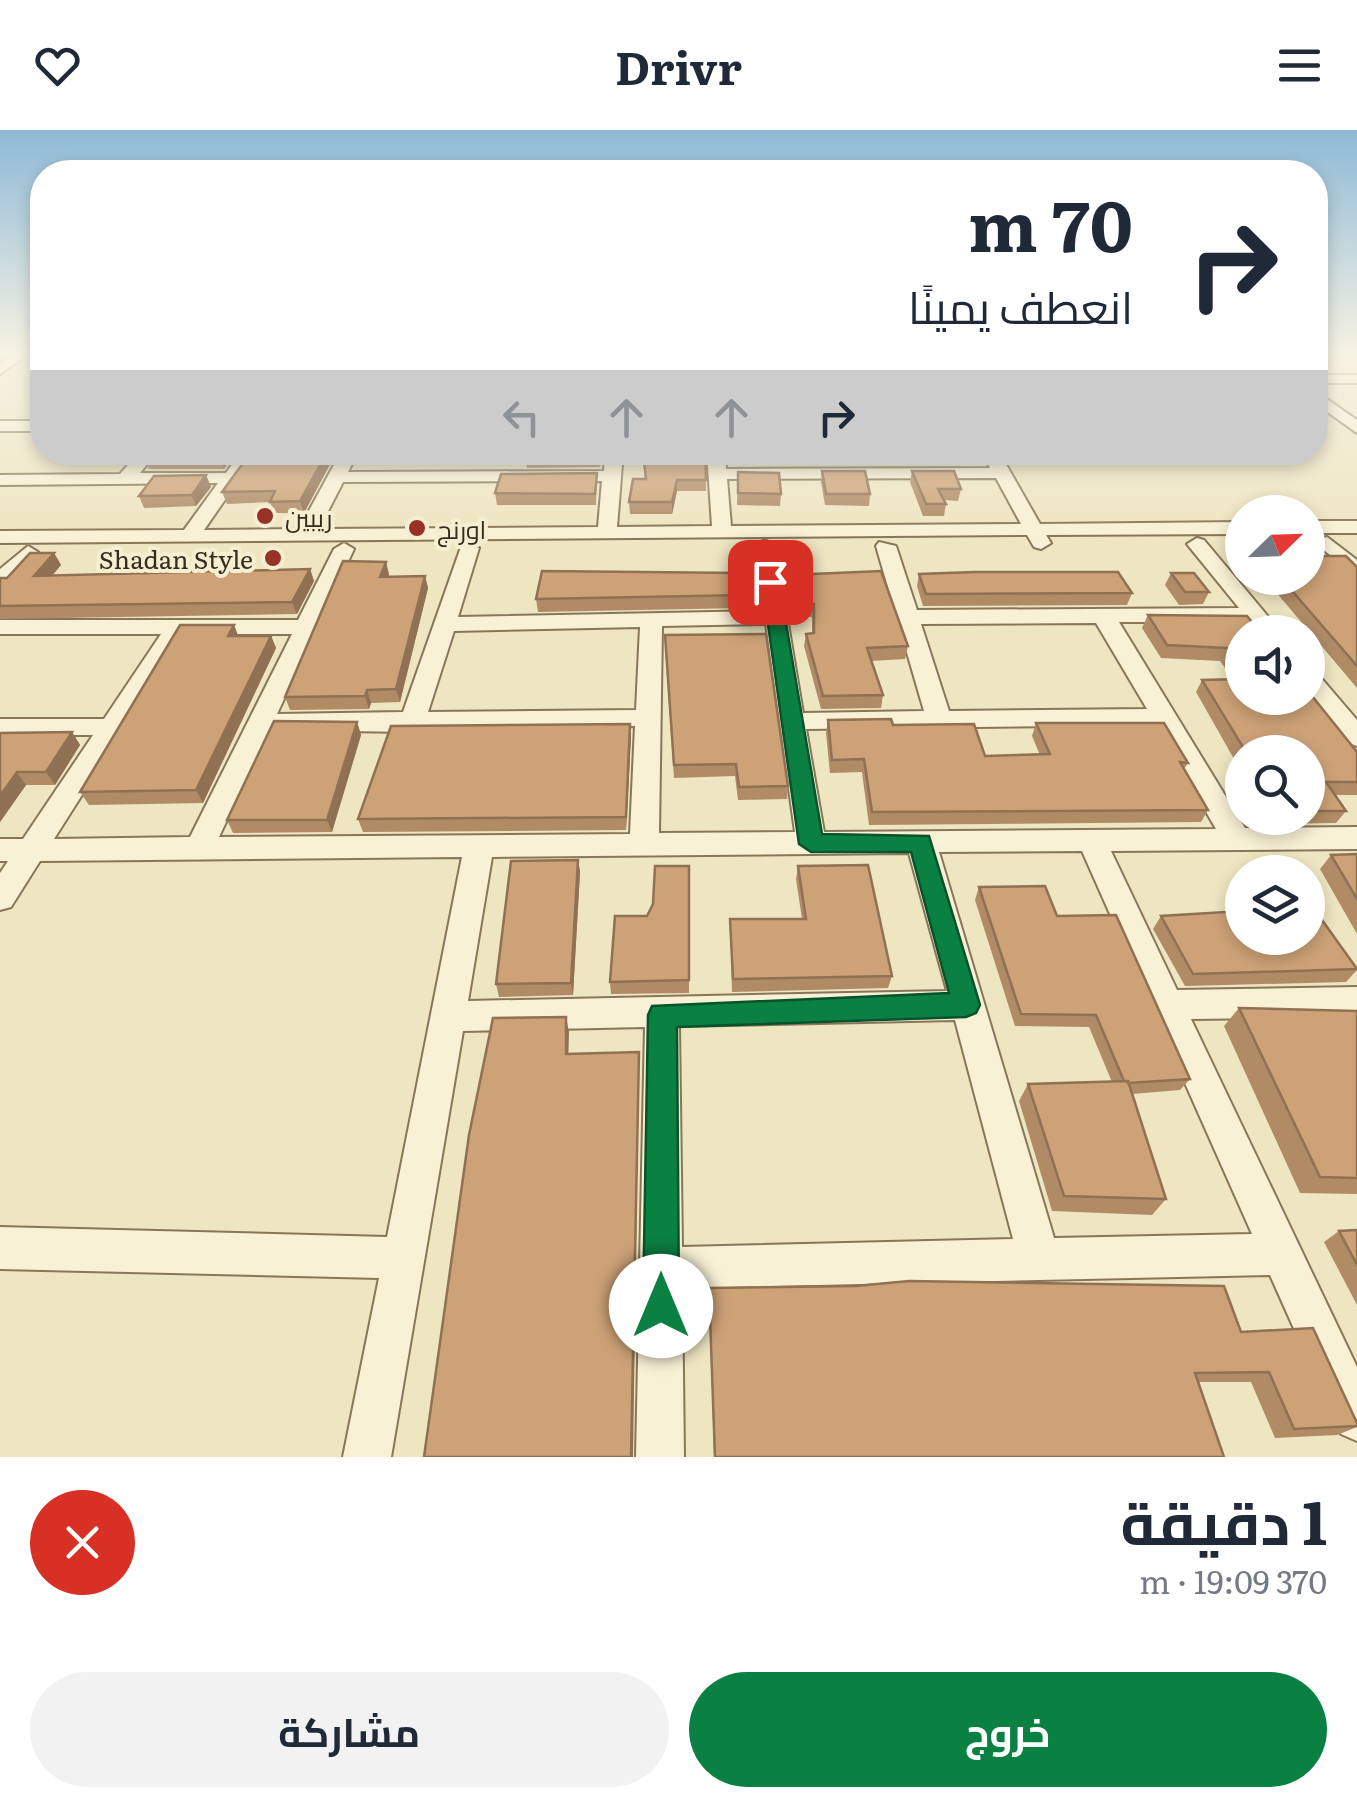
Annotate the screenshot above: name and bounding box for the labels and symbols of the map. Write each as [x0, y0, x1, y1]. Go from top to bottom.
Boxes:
north arrow [1225, 495, 1325, 595]
place label: ريبين [285, 498, 332, 535]
marker: ريبين [254, 505, 276, 527]
place label: اورنج [437, 510, 486, 547]
marker: اورنج [406, 517, 428, 539]
place label: Shadan Style [99, 540, 253, 577]
pin [728, 540, 813, 625]
marker: Shadan Style [262, 547, 284, 569]
position arrow [609, 1254, 713, 1358]

